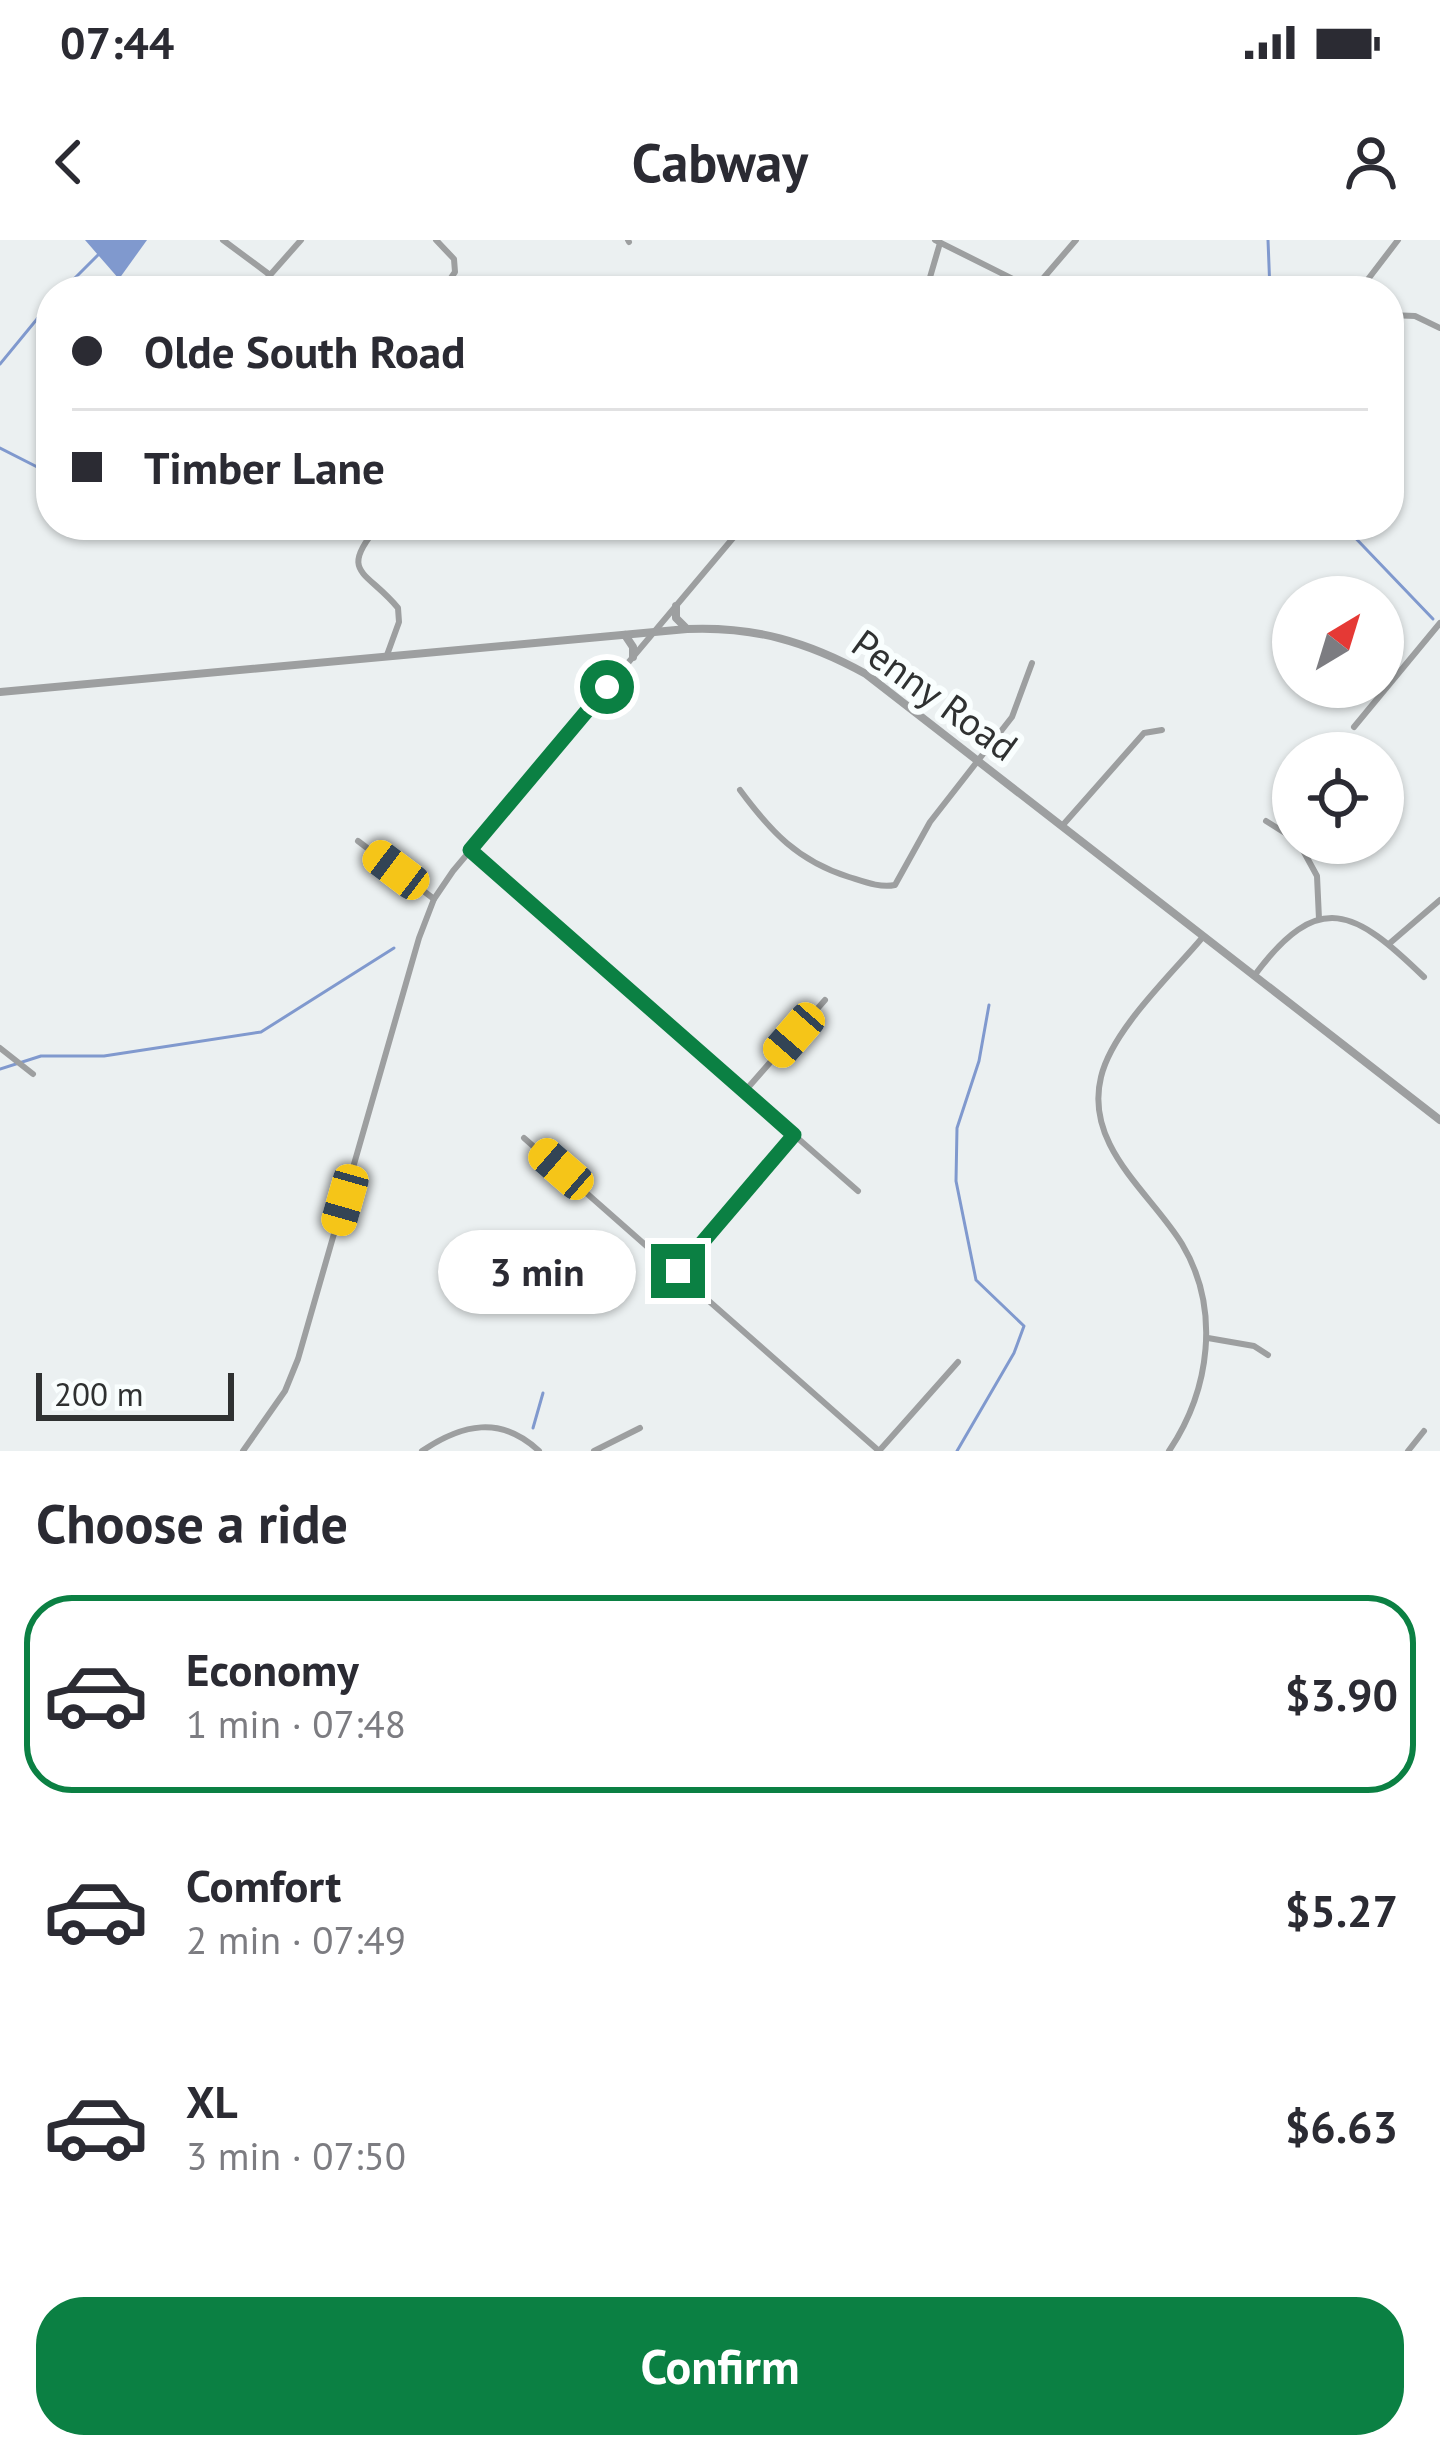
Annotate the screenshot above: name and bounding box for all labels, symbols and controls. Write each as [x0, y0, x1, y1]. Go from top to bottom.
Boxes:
text: 07:44 [60, 13, 174, 71]
text: Cabway [632, 127, 808, 197]
icon: back [36, 129, 102, 195]
icon: person [1338, 129, 1404, 195]
text: Olde South Road [144, 322, 465, 380]
text: Timber Lane [144, 438, 385, 496]
north arrow [1272, 576, 1404, 708]
map controls [1272, 576, 1404, 864]
street label: Penny Road [842, 617, 1028, 772]
route start [580, 660, 634, 714]
button: locate [1272, 732, 1404, 864]
car [356, 834, 436, 906]
car [757, 996, 831, 1074]
car [522, 1132, 600, 1206]
car [318, 1160, 372, 1240]
callout: 3 min [438, 1229, 636, 1313]
route end [651, 1244, 705, 1298]
text: 3 min [489, 1246, 585, 1297]
scale bar [36, 1367, 234, 1420]
text: 200 m [54, 1372, 144, 1415]
text: Choose a ride [36, 1488, 348, 1558]
icon: car [42, 1640, 150, 1748]
text: Economy [186, 1640, 359, 1698]
text: $3.90 [1285, 1665, 1398, 1723]
text: 1 min · 07:48 [186, 1698, 406, 1749]
icon: car [42, 1856, 150, 1964]
text: Comfort [186, 1856, 341, 1914]
text: $5.27 [1285, 1881, 1398, 1939]
text: 2 min · 07:49 [186, 1914, 406, 1965]
icon: car [42, 2072, 150, 2180]
text: XL [186, 2072, 238, 2130]
text: $6.63 [1285, 2097, 1398, 2155]
text: 3 min · 07:50 [186, 2130, 406, 2181]
button: Confirm [36, 2297, 1404, 2435]

